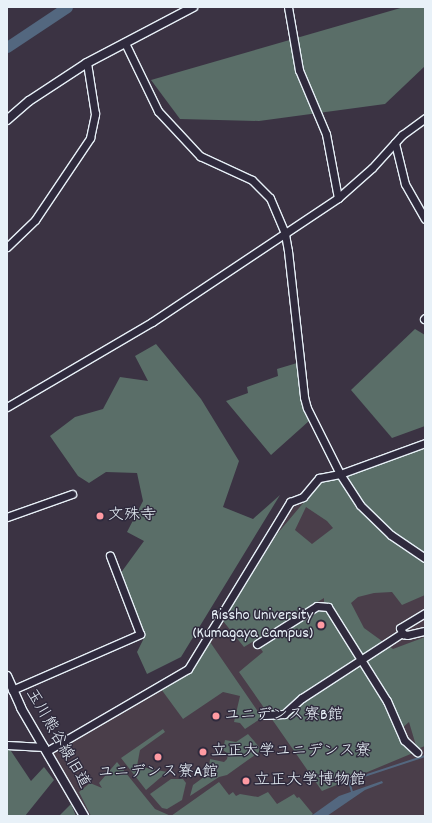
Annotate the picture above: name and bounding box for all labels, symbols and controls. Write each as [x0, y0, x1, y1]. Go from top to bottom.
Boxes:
place label: 文殊寺 [108, 506, 156, 526]
marker: 文殊寺 [95, 511, 105, 521]
place label: Rissho University (Kumagaya Campus) [193, 606, 313, 644]
marker: Rissho University (Kumagaya Campus) [316, 620, 326, 630]
street label: 玉川熊谷線旧道 [21, 686, 93, 792]
place label: ユニデンス寮B館 [224, 706, 344, 726]
marker: ユニデンス寮B館 [211, 711, 221, 721]
place label: 立正大学ユニデンス寮 [211, 742, 371, 762]
marker: 立正大学ユニデンス寮 [198, 747, 208, 757]
marker: ユニデンス寮A館 [153, 752, 163, 762]
place label: ユニデンス寮A館 [98, 763, 218, 783]
place label: 立正大学博物館 [254, 771, 366, 791]
marker: 立正大学博物館 [241, 776, 251, 786]

